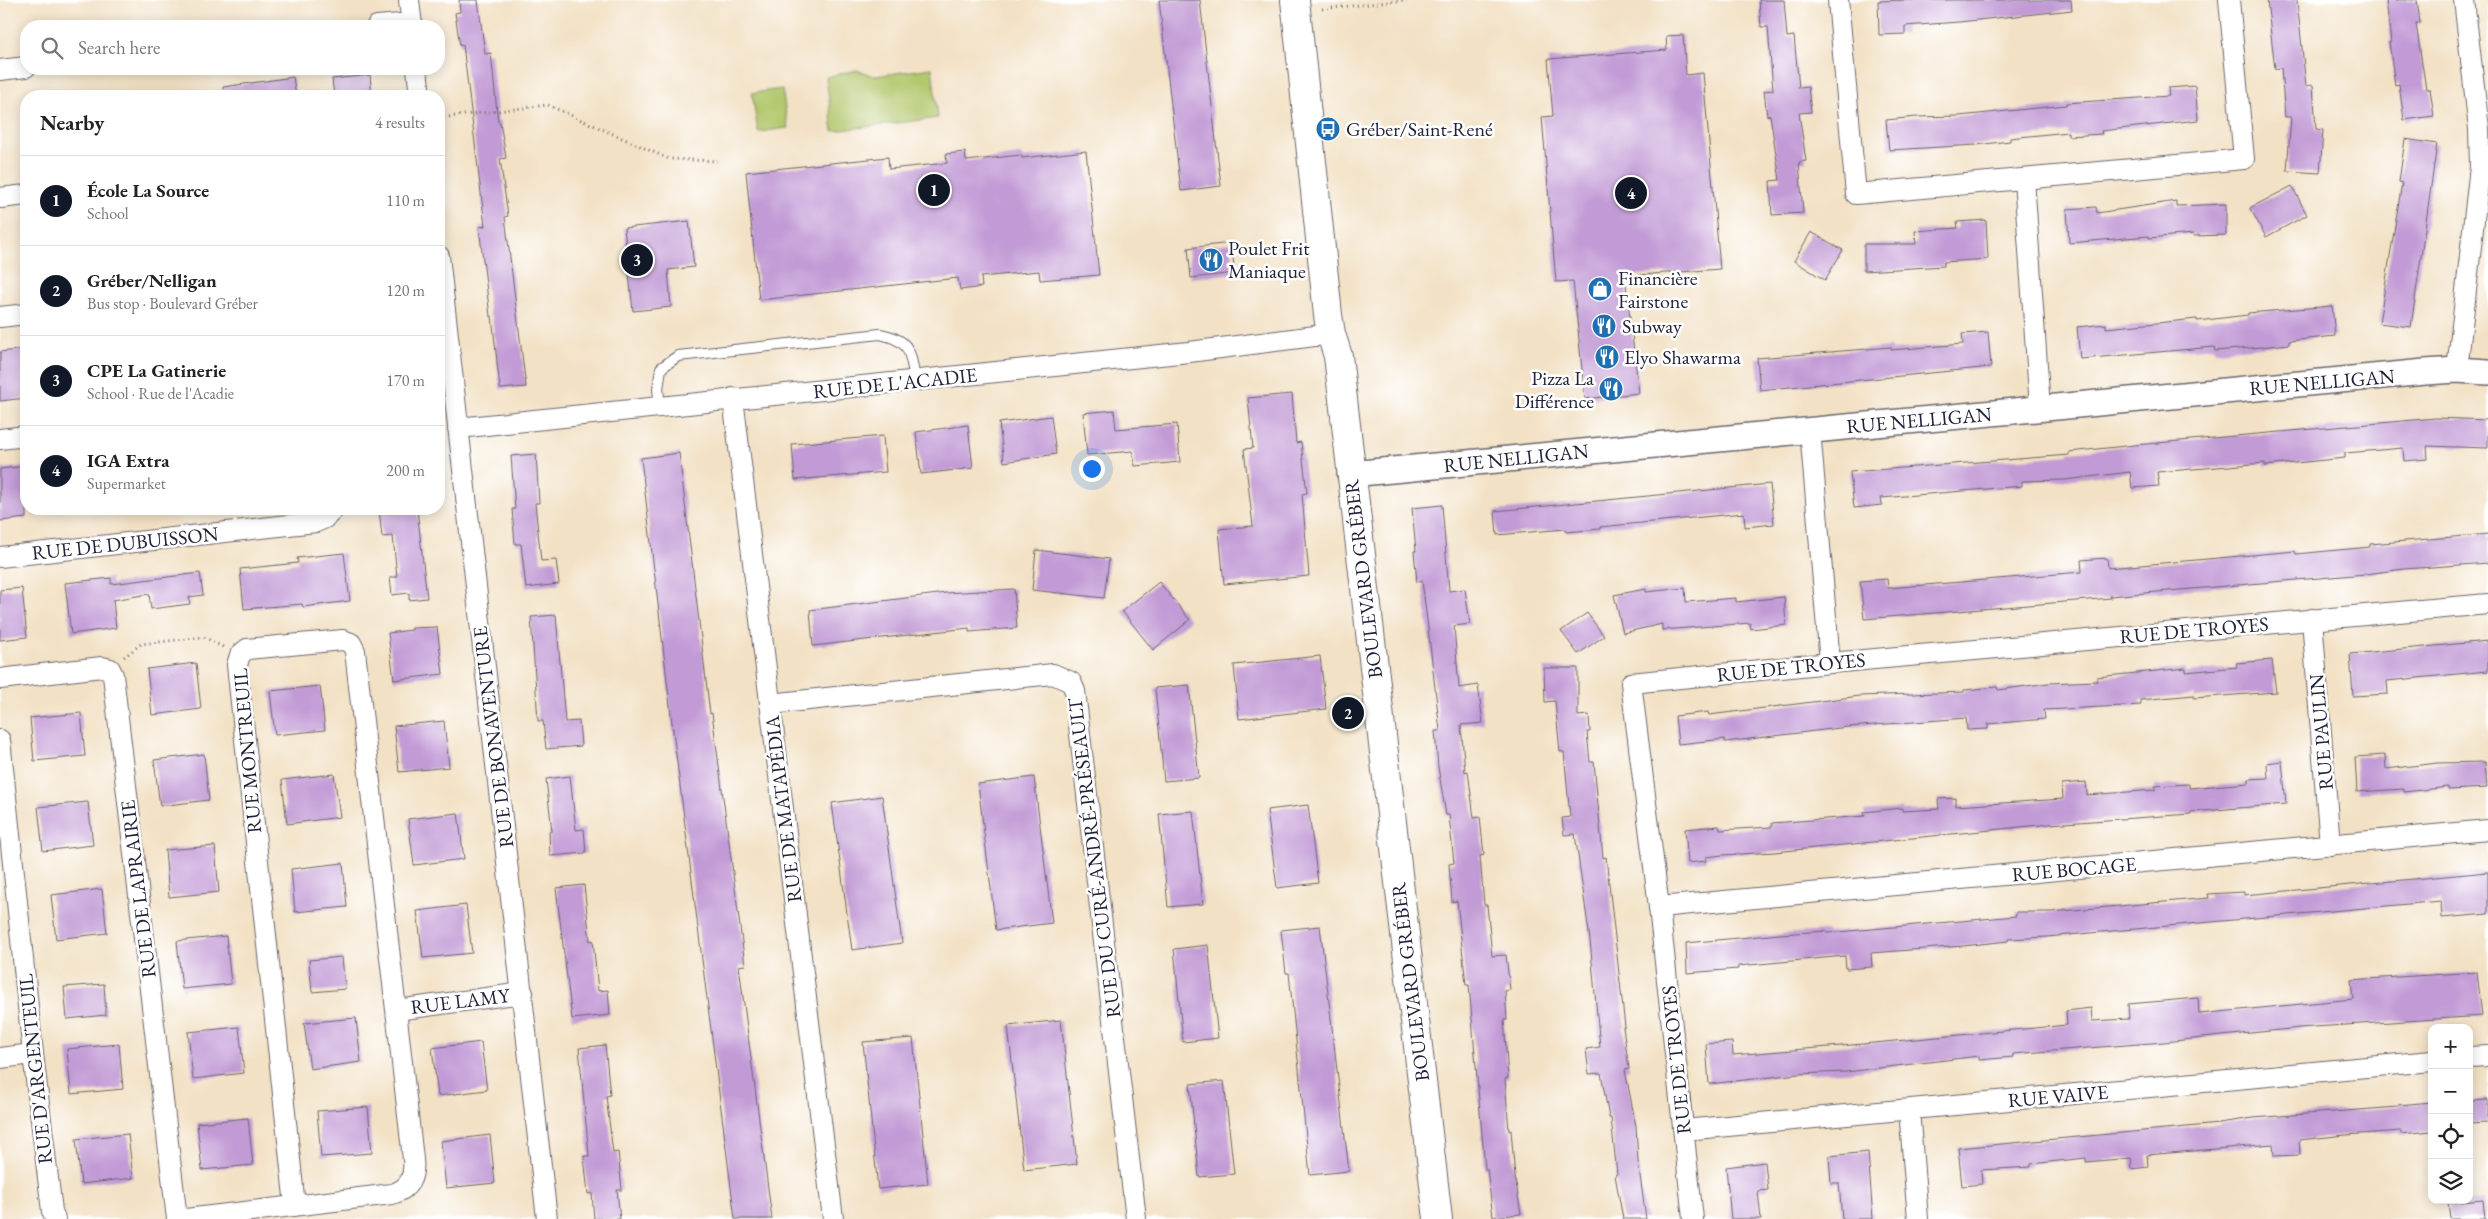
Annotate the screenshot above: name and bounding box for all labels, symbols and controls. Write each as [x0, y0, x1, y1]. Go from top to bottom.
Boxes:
search box [20, 20, 445, 75]
icon: search [38, 34, 66, 62]
text: Search here [78, 35, 160, 60]
text: Nearby [40, 109, 104, 136]
text: 4 results [375, 112, 425, 133]
bus stop icon: Gréber/Saint-René [1315, 116, 1341, 142]
place label: Gréber/Saint-René [1346, 116, 1493, 142]
pin: 1 [918, 171, 950, 209]
pin: 4 [1615, 174, 1647, 212]
text: École La Source [87, 178, 209, 203]
text: 1 [52, 190, 60, 211]
text: 110 m [386, 190, 425, 211]
text: School [87, 203, 129, 224]
place label: Poulet Frit Maniaque [1228, 235, 1310, 284]
pin: 3 [621, 241, 653, 279]
restaurant icon: Poulet Frit Maniaque [1198, 247, 1224, 273]
place label: Financière Fairstone [1618, 265, 1698, 314]
text: Gréber/Nelligan [87, 268, 217, 293]
shop icon: Financière Fairstone [1587, 276, 1613, 302]
text: 2 [52, 280, 60, 301]
text: 120 m [386, 280, 425, 301]
text: Bus stop · Boulevard Gréber [87, 293, 258, 314]
restaurant icon: Subway [1591, 313, 1617, 339]
place label: Subway [1622, 313, 1682, 339]
restaurant icon: Elyo Shawarma [1594, 344, 1620, 370]
place label: Elyo Shawarma [1624, 344, 1741, 370]
text: CPE La Gatinerie [87, 358, 226, 383]
street label: RUE DE L'ACADIE [812, 361, 978, 405]
street label: RUE NELLIGAN [2248, 363, 2396, 401]
place label: Pizza La Différence [1515, 365, 1594, 414]
text: 3 [52, 370, 60, 391]
text: 170 m [386, 370, 425, 391]
restaurant icon: Pizza La Différence [1598, 376, 1624, 402]
text: School · Rue de l'Acadie [87, 383, 234, 404]
street label: RUE NELLIGAN [1845, 401, 1993, 439]
street label: RUE NELLIGAN [1442, 437, 1590, 479]
text: IGA Extra [87, 448, 170, 473]
your location [1079, 456, 1105, 482]
text: 4 [52, 460, 60, 481]
text: 200 m [386, 460, 425, 481]
text: Supermarket [87, 473, 166, 494]
street label: BOULEVARD GRÉBER [1338, 477, 1388, 680]
street label: RUE DE DUBUISSON [30, 520, 220, 566]
street label: RUE DE TROYES [2118, 611, 2270, 649]
street label: RUE DE BONAVENTURE [467, 625, 519, 849]
street label: RUE DE TROYES [1715, 646, 1867, 688]
street label: RUE MONTREUIL [227, 667, 267, 835]
street label: RUE PAULIN [2303, 673, 2339, 791]
pin: 2 [1332, 694, 1364, 732]
street label: RUE DU CURÉ-ANDRÉ-PRÉSEAULT [1061, 696, 1127, 1020]
street label: RUE DE MATAPÉDIA [759, 714, 807, 904]
street label: RUE DE LAPRAIRIE [114, 798, 162, 980]
street label: RUE BOCAGE [2011, 851, 2137, 887]
street label: BOULEVARD GRÉBER [1385, 880, 1435, 1083]
street label: RUE D'ARGENTEUIL [12, 972, 58, 1165]
street label: RUE LAMY [409, 982, 512, 1020]
street label: RUE DE TROYES [1655, 984, 1697, 1136]
map controls [2428, 1024, 2473, 1204]
button: + [2428, 1024, 2473, 1069]
button: − [2428, 1069, 2473, 1114]
street label: RUE VAIVE [2007, 1079, 2109, 1113]
button: locate [2428, 1114, 2473, 1159]
button: layers [2428, 1159, 2473, 1204]

